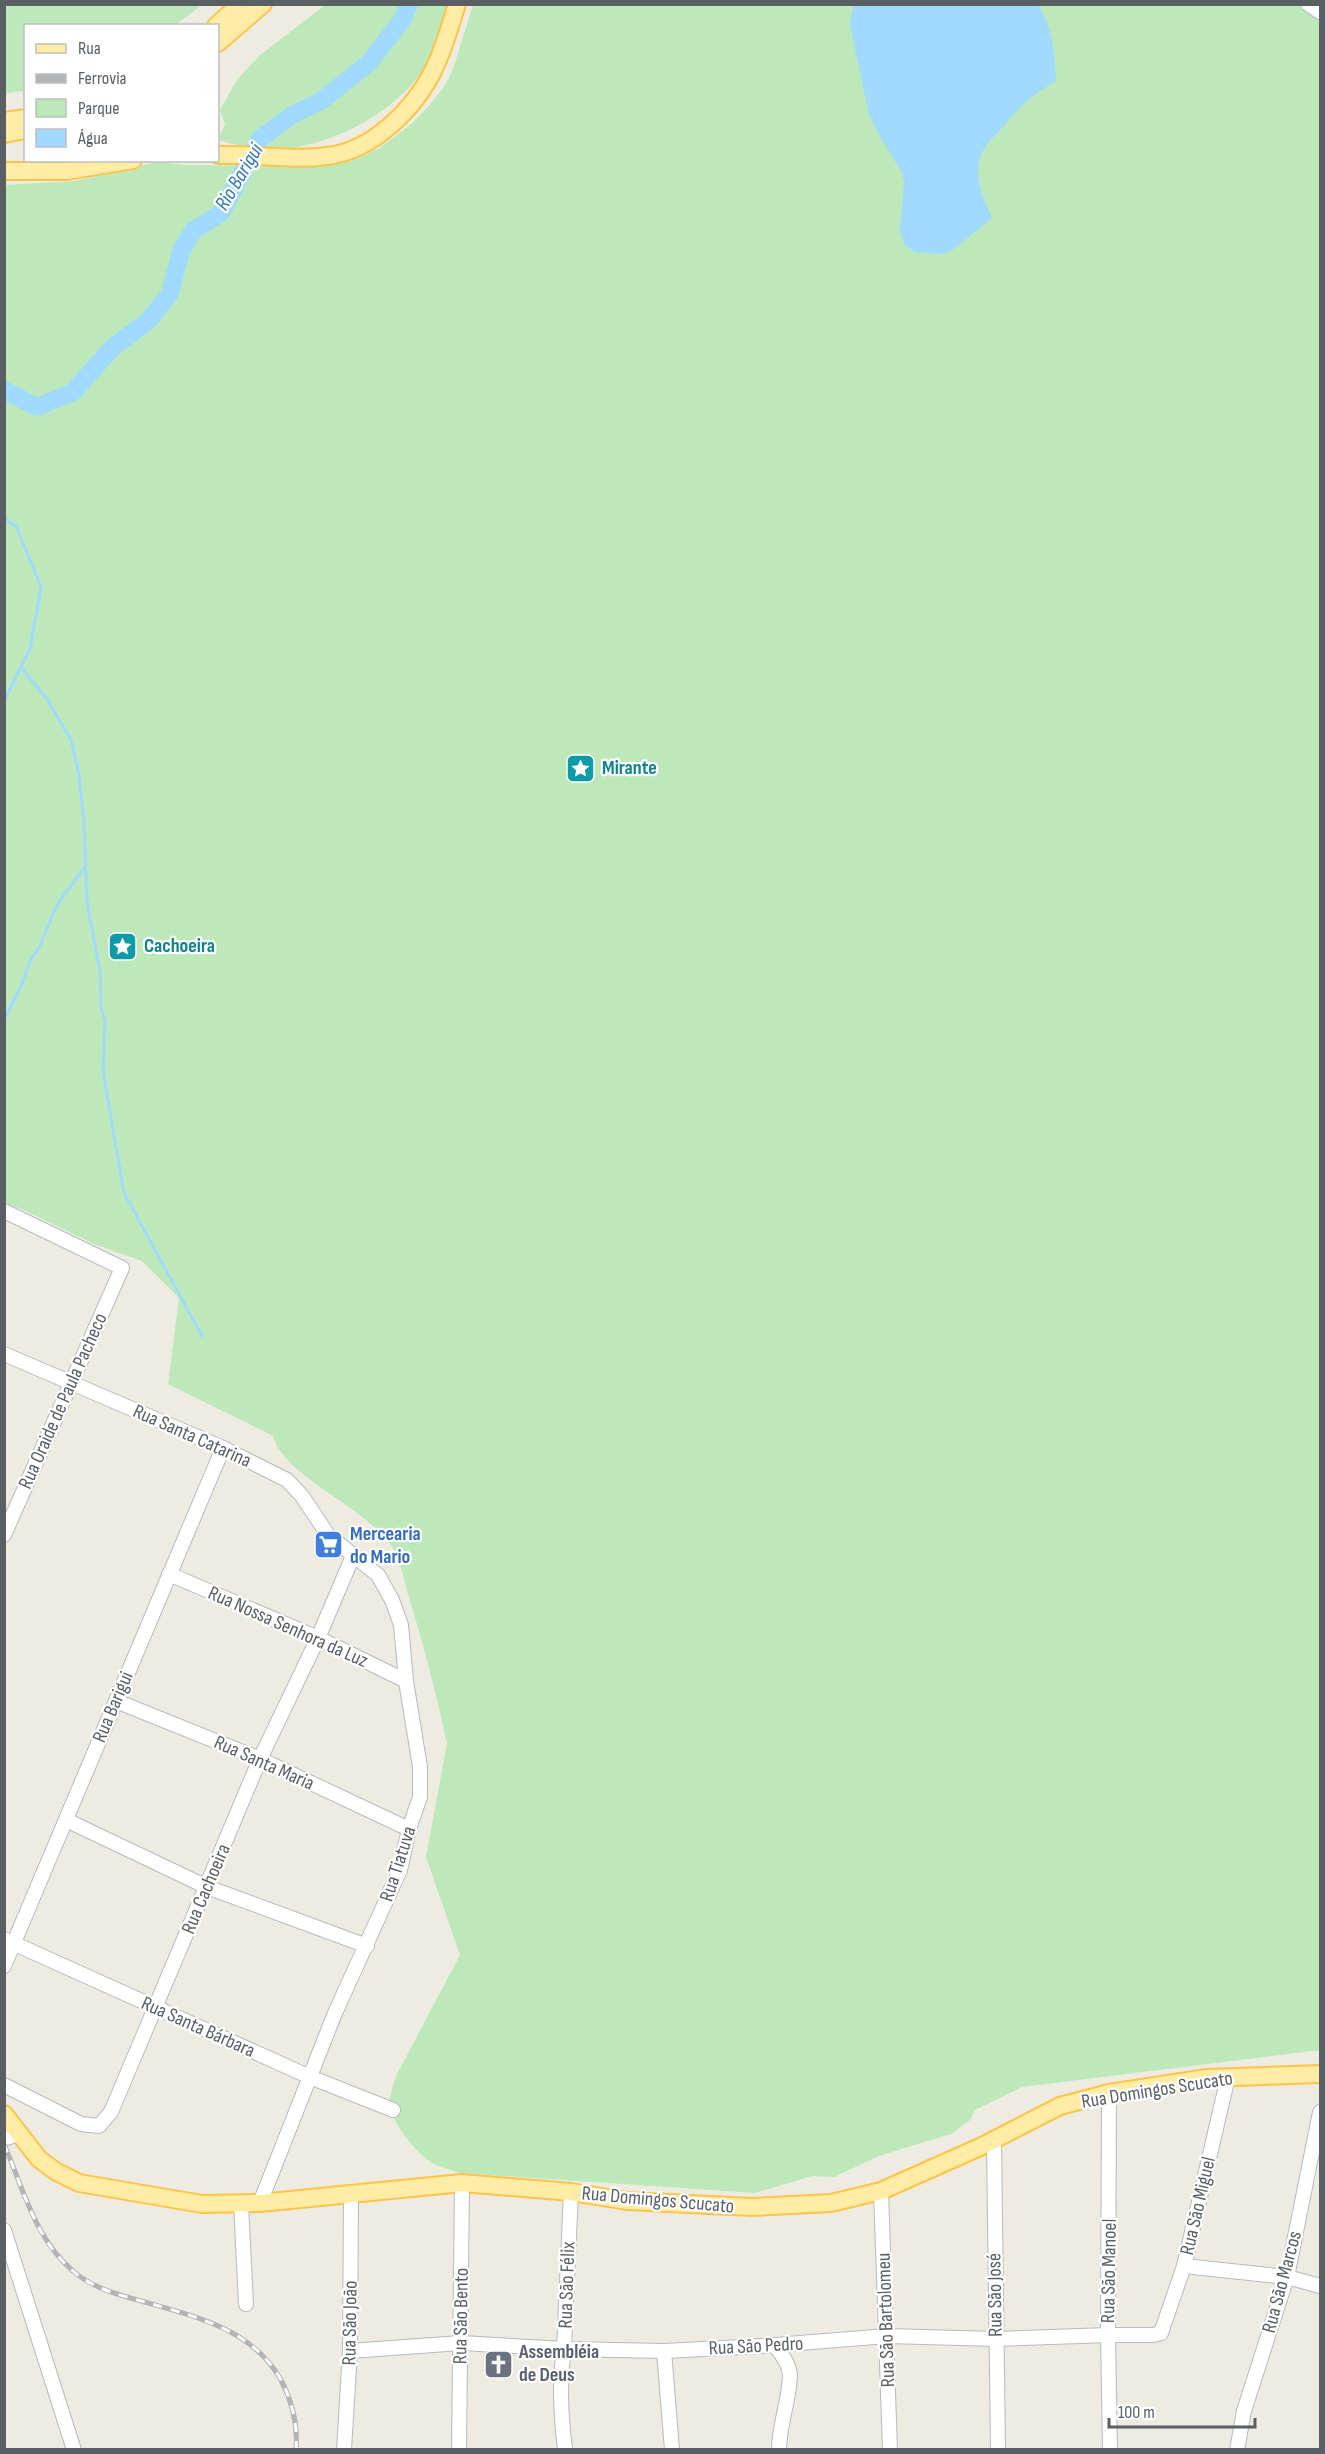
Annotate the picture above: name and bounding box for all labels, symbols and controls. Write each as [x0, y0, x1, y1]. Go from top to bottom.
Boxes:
legend [24, 24, 219, 162]
text: Rua [78, 38, 101, 59]
text: Ferrovia [78, 68, 126, 89]
text: Parque [78, 98, 119, 119]
text: Água [77, 128, 108, 149]
water label: Rio Barigui [209, 138, 269, 215]
place icon: Mirante [565, 752, 597, 784]
place label: Mirante [602, 756, 657, 780]
place icon: Cachoeira [107, 930, 139, 962]
place label: Cachoeira [144, 934, 215, 958]
street label: Rua Oraide de Paula Pacheco [13, 1309, 113, 1493]
street label: Rua Santa Catarina [129, 1399, 255, 1473]
place label: Mercearia do Mario [350, 1522, 421, 1569]
supermarket icon: Mercearia do Mario [313, 1529, 345, 1561]
street label: Rua Nossa Senhora da Luz [204, 1581, 372, 1673]
street label: Rua Barigui [87, 1668, 139, 1746]
street label: Rua Santa Maria [210, 1730, 318, 1796]
street label: Rua Tiatuva [375, 1823, 421, 1905]
street label: Rua Cachoeira [176, 1840, 236, 1938]
street label: Rua Santa Bárbara [137, 1991, 259, 2063]
street label: Rua Domingos Scucato [1080, 2066, 1234, 2114]
street label: Rua São Miguel [1175, 2155, 1221, 2257]
street label: Rua Domingos Scucato [581, 2181, 735, 2219]
street label: Rua São Manoel [1096, 2219, 1122, 2323]
street label: Rua São Marcos [1257, 2228, 1307, 2336]
street label: Rua São Félix [553, 2241, 581, 2329]
street label: Rua São Bartolomeu [872, 2252, 900, 2388]
street label: Rua São José [982, 2253, 1008, 2337]
street label: Rua São Bento [448, 2268, 474, 2364]
street label: Rua São João [337, 2280, 363, 2366]
street label: Rua São Pedro [708, 2332, 804, 2360]
place label: Assembléia de Deus [518, 2340, 599, 2387]
church icon: Assembléia de Deus [482, 2348, 514, 2380]
scale bar [1109, 2391, 1254, 2429]
text: 100 m [1118, 2402, 1155, 2423]

